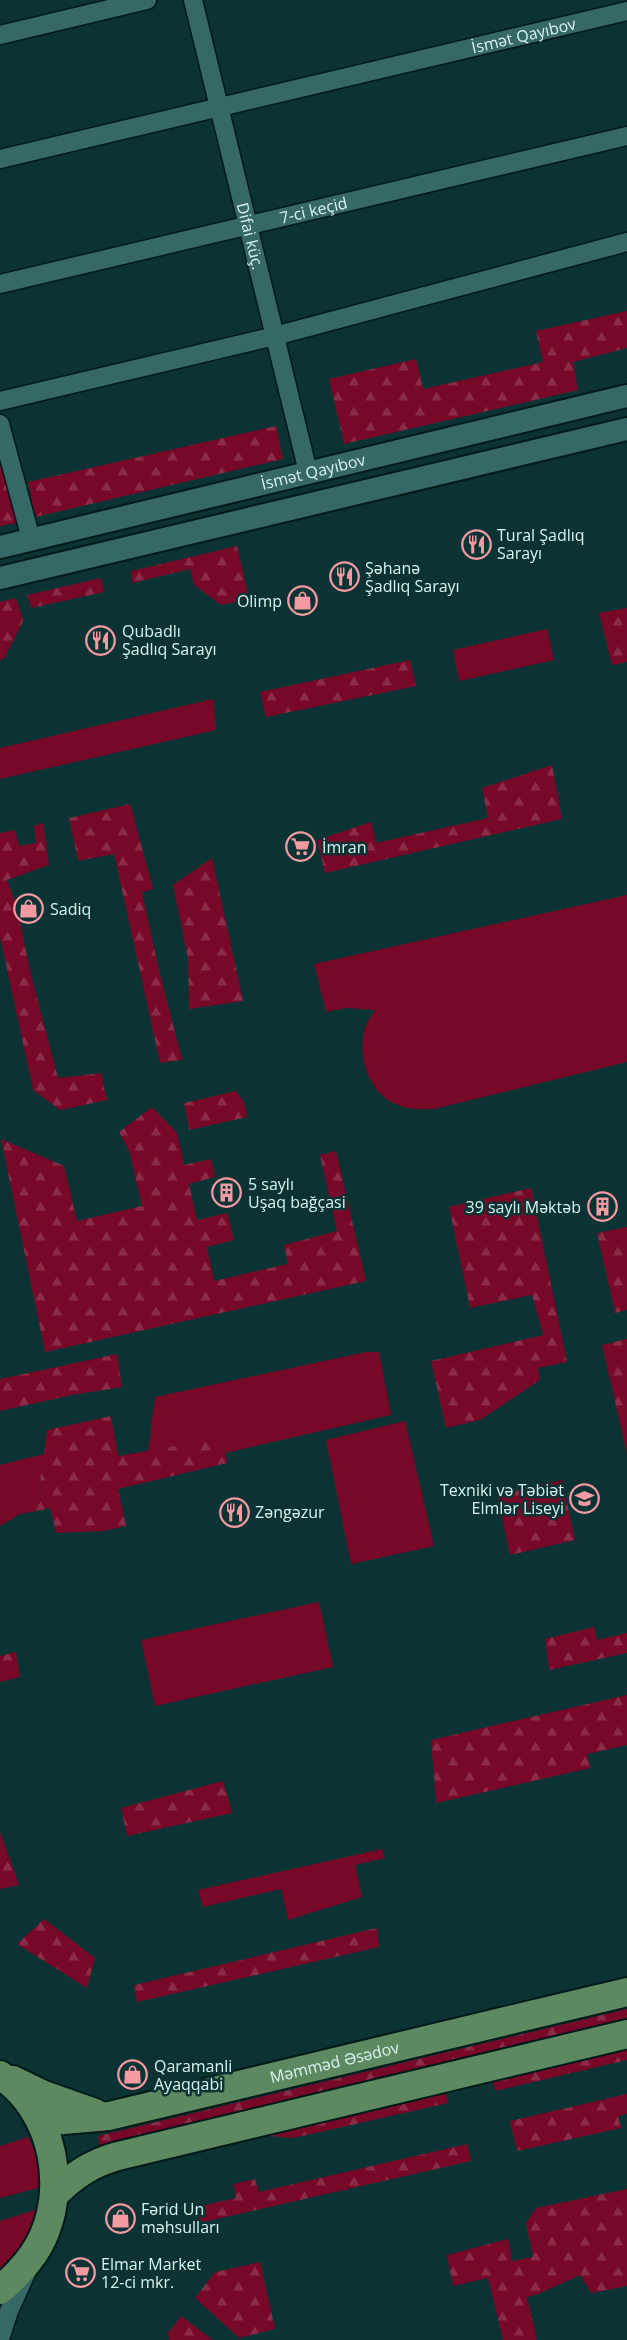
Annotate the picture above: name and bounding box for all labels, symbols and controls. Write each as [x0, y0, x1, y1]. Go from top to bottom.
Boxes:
street label: İsmət Qayıbov [469, 12, 578, 58]
street label: 7-ci keçid [277, 191, 350, 229]
street label: Difai küç. [232, 200, 269, 272]
street label: İsmət Qayıbov [259, 448, 367, 495]
place label: Tural Şadlıq Sarayı [497, 524, 585, 564]
restaurant icon: Tural Şadlıq Sarayı [460, 528, 492, 560]
place label: Şəhanə Şadlıq Sarayı [365, 557, 460, 597]
restaurant icon: Şəhanə Şadlıq Sarayı [328, 561, 360, 593]
shop icon: Olimp [287, 585, 319, 617]
place label: Olimp [237, 590, 282, 612]
place label: Qubadlı Şadlıq Sarayı [122, 620, 217, 660]
restaurant icon: Qubadlı Şadlıq Sarayı [85, 624, 117, 656]
supermarket icon: İmran [285, 831, 317, 863]
place label: İmran [322, 836, 367, 858]
shop icon: Sadiq [13, 893, 45, 925]
place label: Sadiq [50, 898, 91, 920]
place label: 5 saylı Uşaq bağçasi [248, 1173, 346, 1213]
building icon: 5 saylı Uşaq bağçasi [211, 1177, 243, 1209]
building icon: 39 saylı Məktəb [586, 1191, 618, 1223]
place label: 39 saylı Məktəb [466, 1196, 581, 1218]
place label: Texniki və Təbiət Elmlər Liseyi [440, 1479, 564, 1519]
school or university icon: Texniki və Təbiət Elmlər Liseyi [569, 1483, 601, 1515]
restaurant icon: Zəngəzur [218, 1496, 250, 1528]
place label: Zəngəzur [255, 1501, 325, 1523]
street label: Məmməd Əsədov [268, 2036, 401, 2088]
place label: Qaramanli Ayaqqabi [154, 2055, 232, 2095]
shop icon: Qaramanli Ayaqqabi [117, 2059, 149, 2091]
place label: Fərid Un məhsulları [141, 2198, 220, 2238]
shop icon: Fərid Un məhsulları [104, 2202, 136, 2234]
place label: Elmar Market 12-ci mkr. [101, 2253, 202, 2293]
supermarket icon: Elmar Market 12-ci mkr. [64, 2257, 96, 2289]

